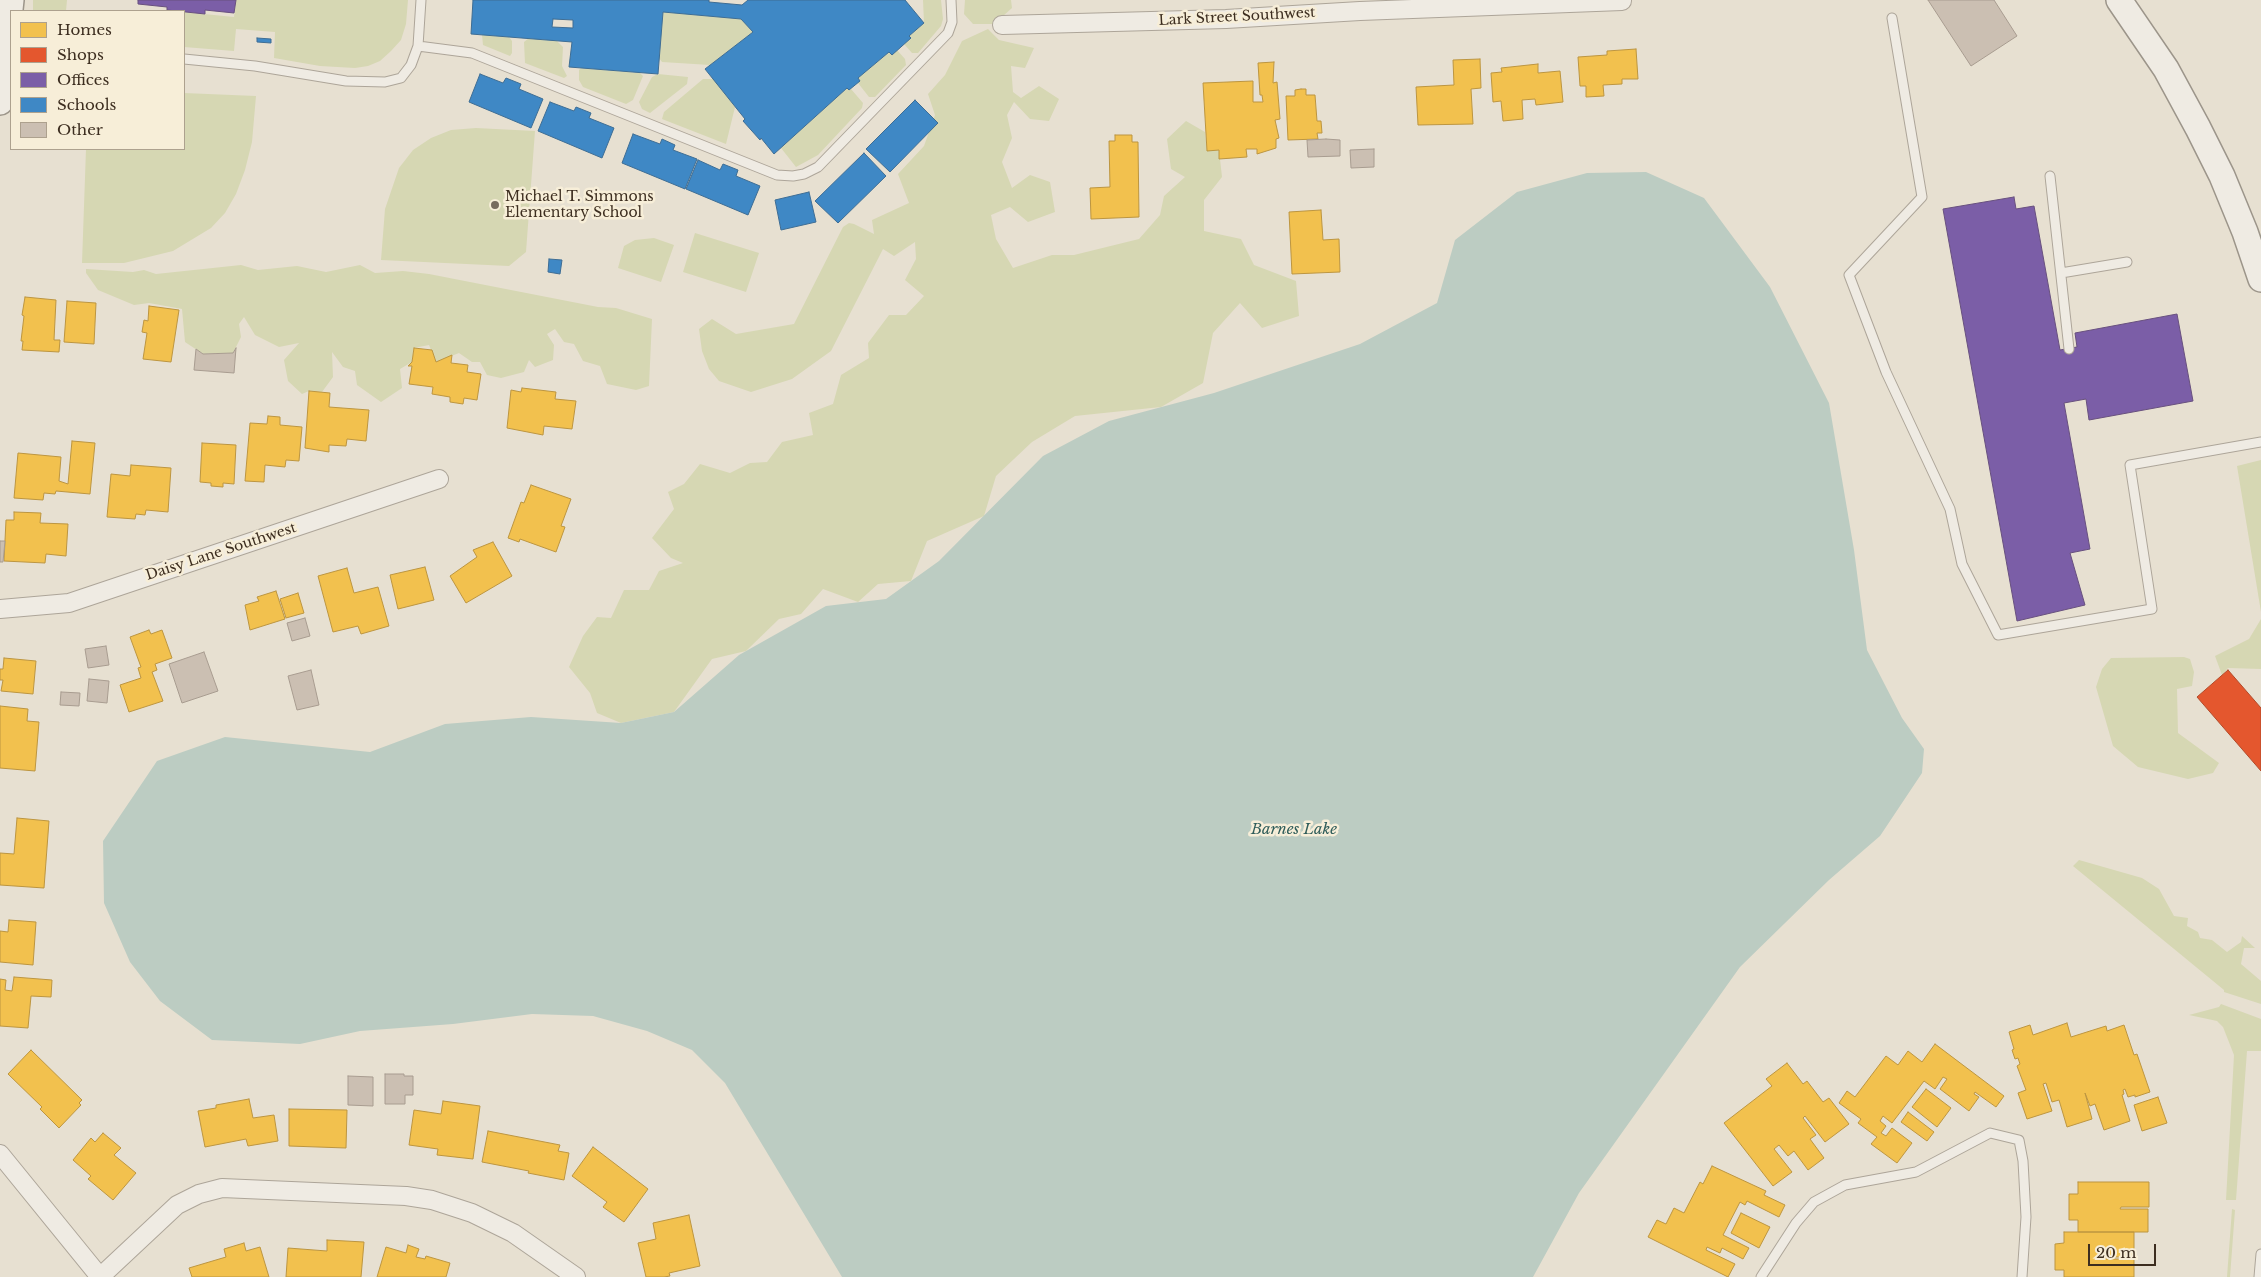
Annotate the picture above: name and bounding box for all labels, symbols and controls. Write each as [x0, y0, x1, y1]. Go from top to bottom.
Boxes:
street label: Lark Street Southwest [1158, 5, 1316, 29]
legend [10, 10, 185, 150]
text: Homes [57, 20, 112, 39]
text: Shops [57, 45, 104, 64]
text: Offices [57, 70, 109, 89]
text: Schools [57, 95, 116, 114]
text: Other [57, 120, 103, 139]
place label: Michael T. Simmons Elementary School [505, 189, 654, 222]
marker: Michael T. Simmons Elementary School [489, 199, 501, 211]
street label: Daisy Lane Southwest [144, 520, 298, 584]
water label: Barnes Lake [1251, 821, 1337, 839]
scale bar [2091, 1234, 2158, 1266]
text: 20 m [2096, 1243, 2136, 1262]

